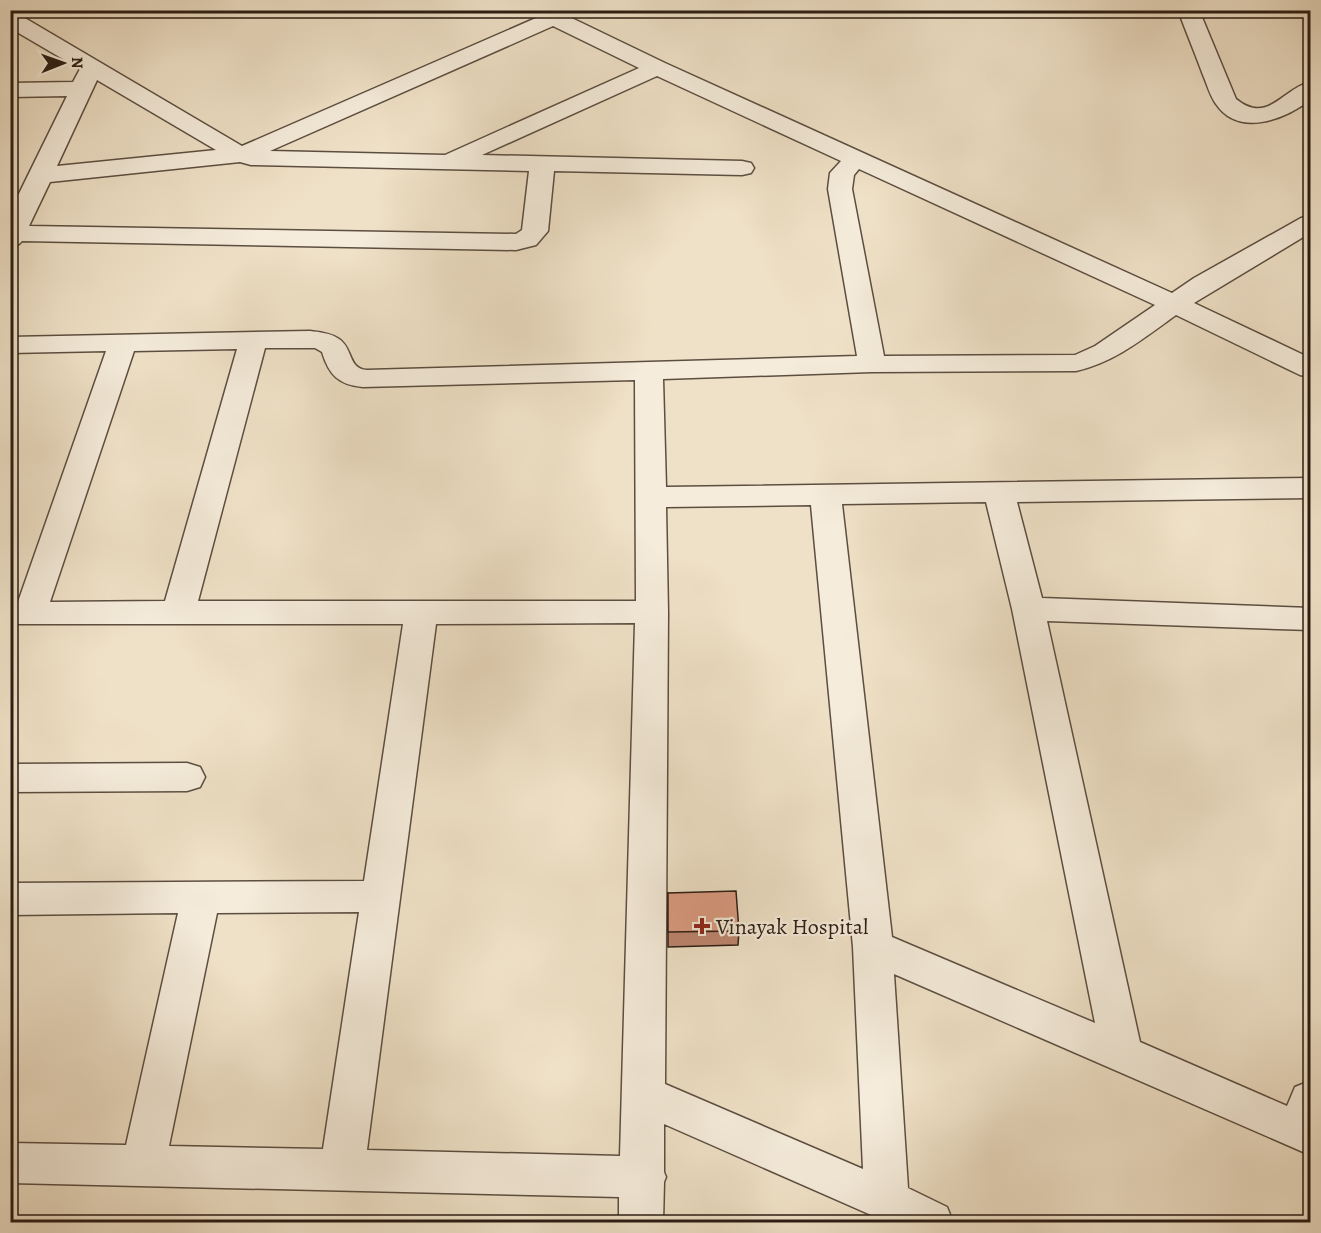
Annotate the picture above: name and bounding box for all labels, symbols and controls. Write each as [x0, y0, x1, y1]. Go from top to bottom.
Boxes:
north arrow [33, 33, 93, 93]
text: N [66, 57, 88, 69]
place label: Vinayak Hospital [715, 912, 868, 942]
marker: Vinayak Hospital [693, 917, 711, 935]

